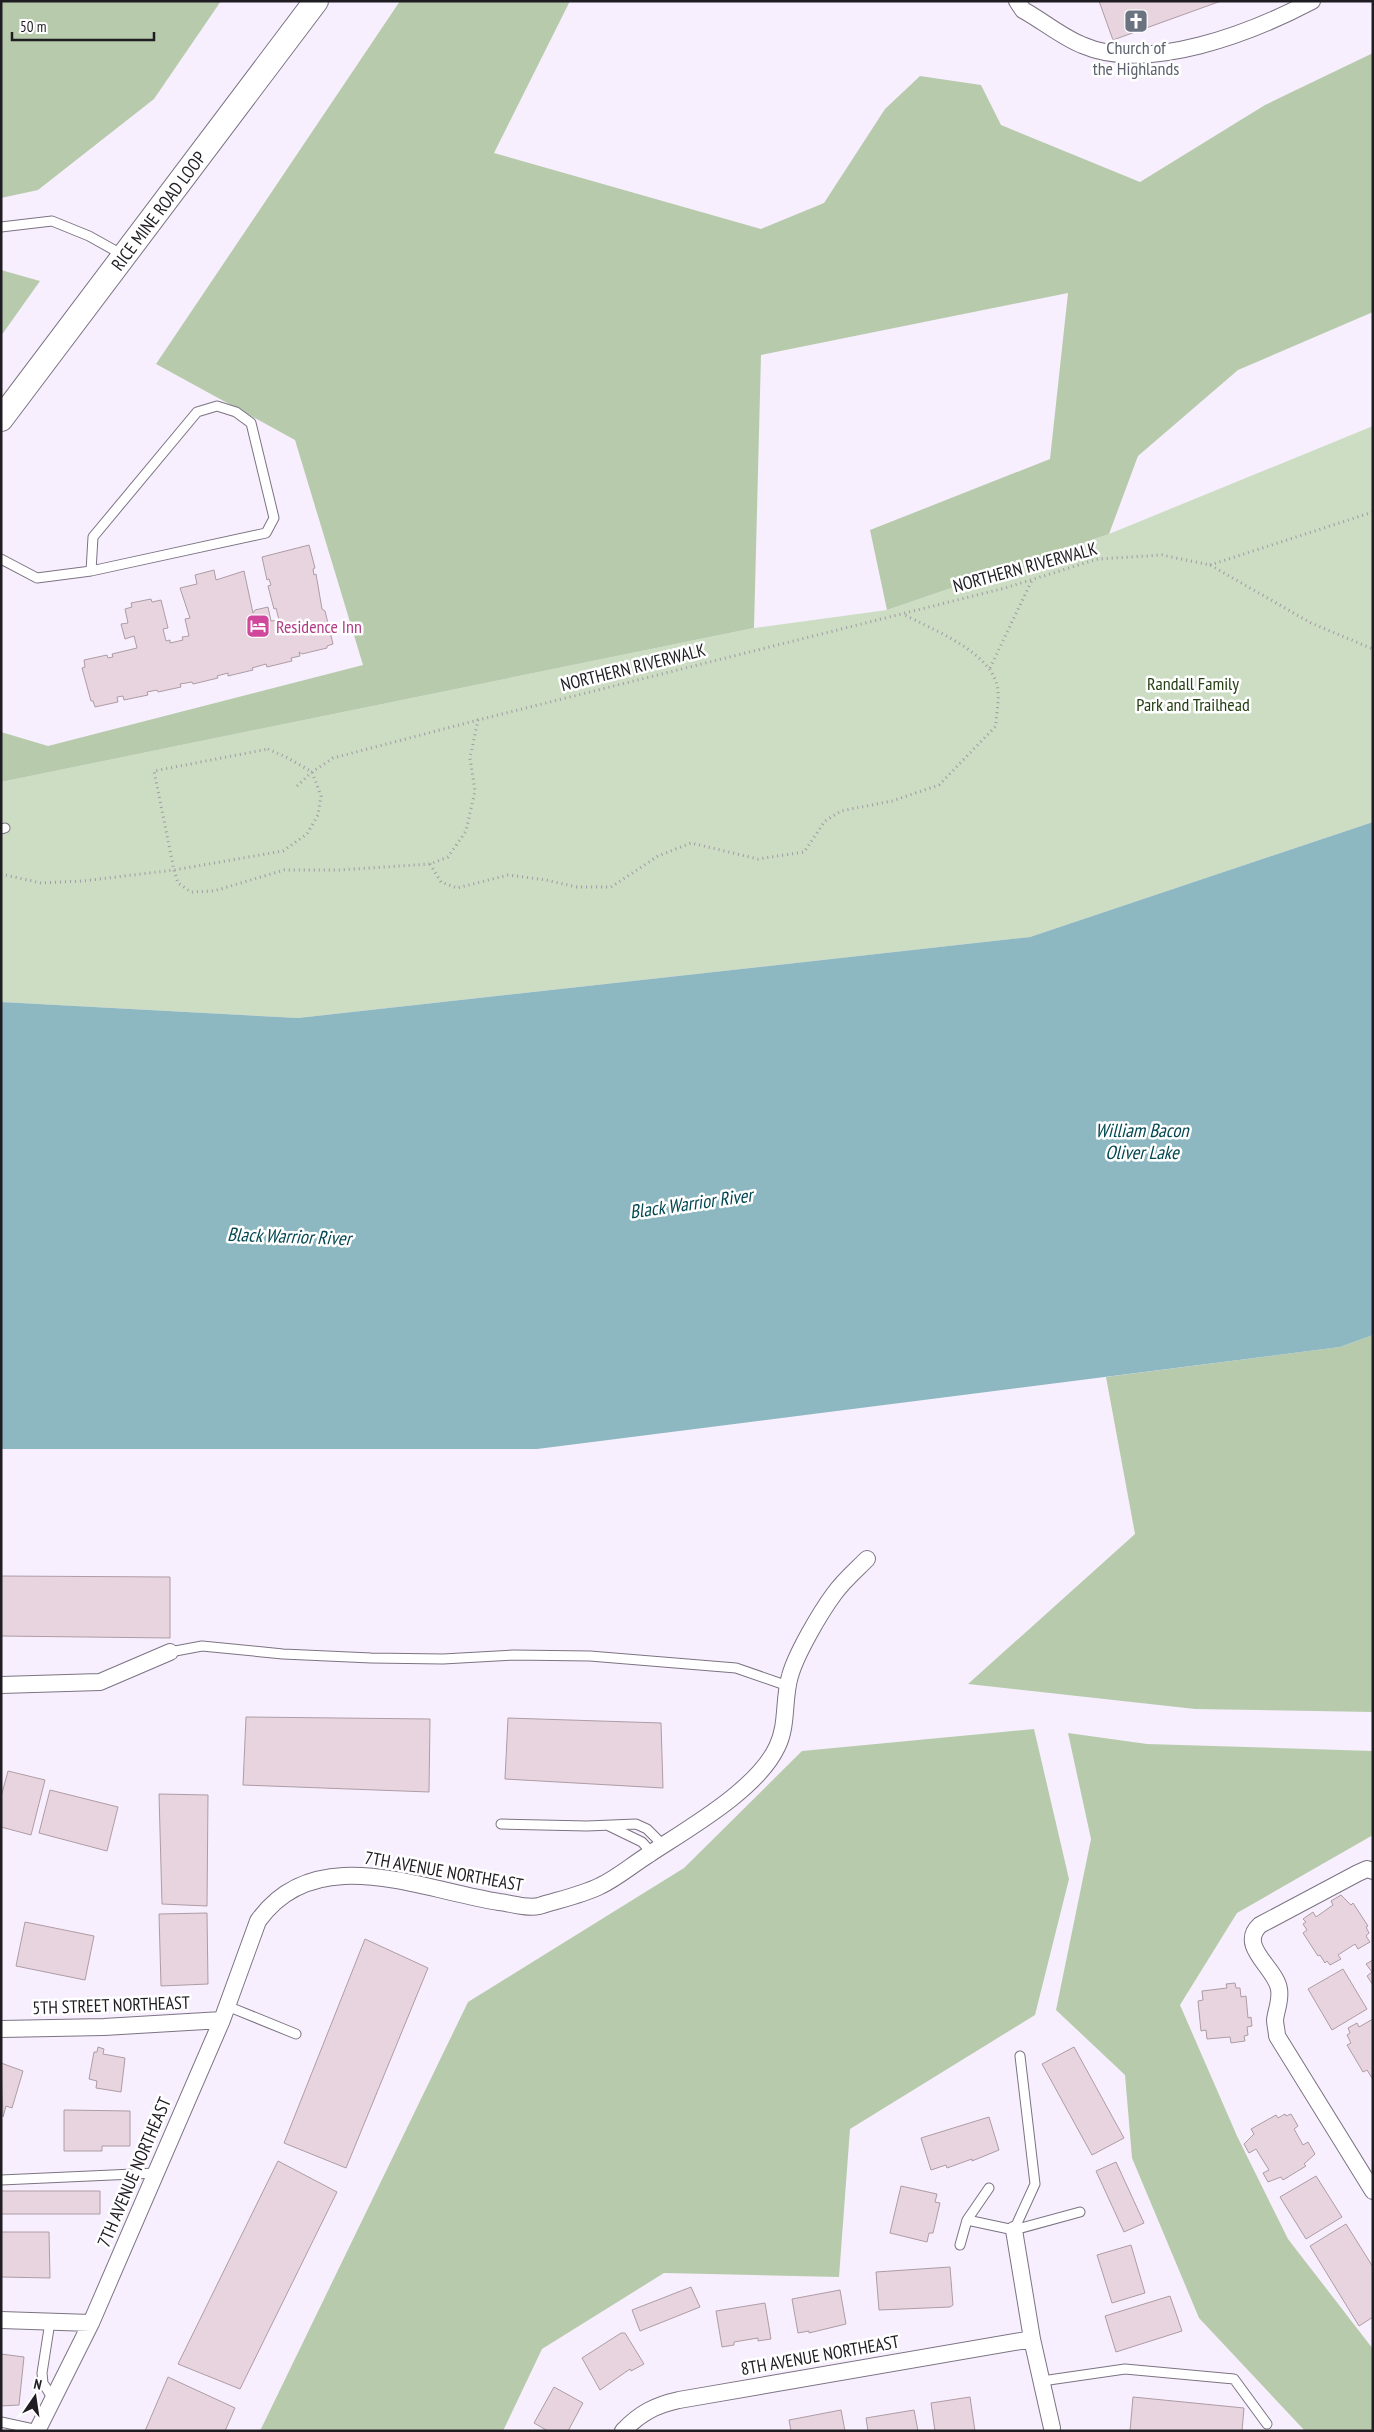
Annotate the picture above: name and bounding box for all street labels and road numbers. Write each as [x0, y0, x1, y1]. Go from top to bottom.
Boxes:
street label: RICE MINE ROAD LOOP [106, 146, 210, 275]
street label: NORTHERN RIVERWALK [950, 537, 1100, 597]
street label: NORTHERN RIVERWALK [558, 638, 708, 696]
street label: 7TH AVENUE NORTHEAST [363, 1846, 525, 1896]
street label: 5TH STREET NORTHEAST [32, 1991, 190, 2019]
street label: 7TH AVENUE NORTHEAST [92, 2094, 176, 2250]
street label: 8TH AVENUE NORTHEAST [739, 2330, 901, 2380]

